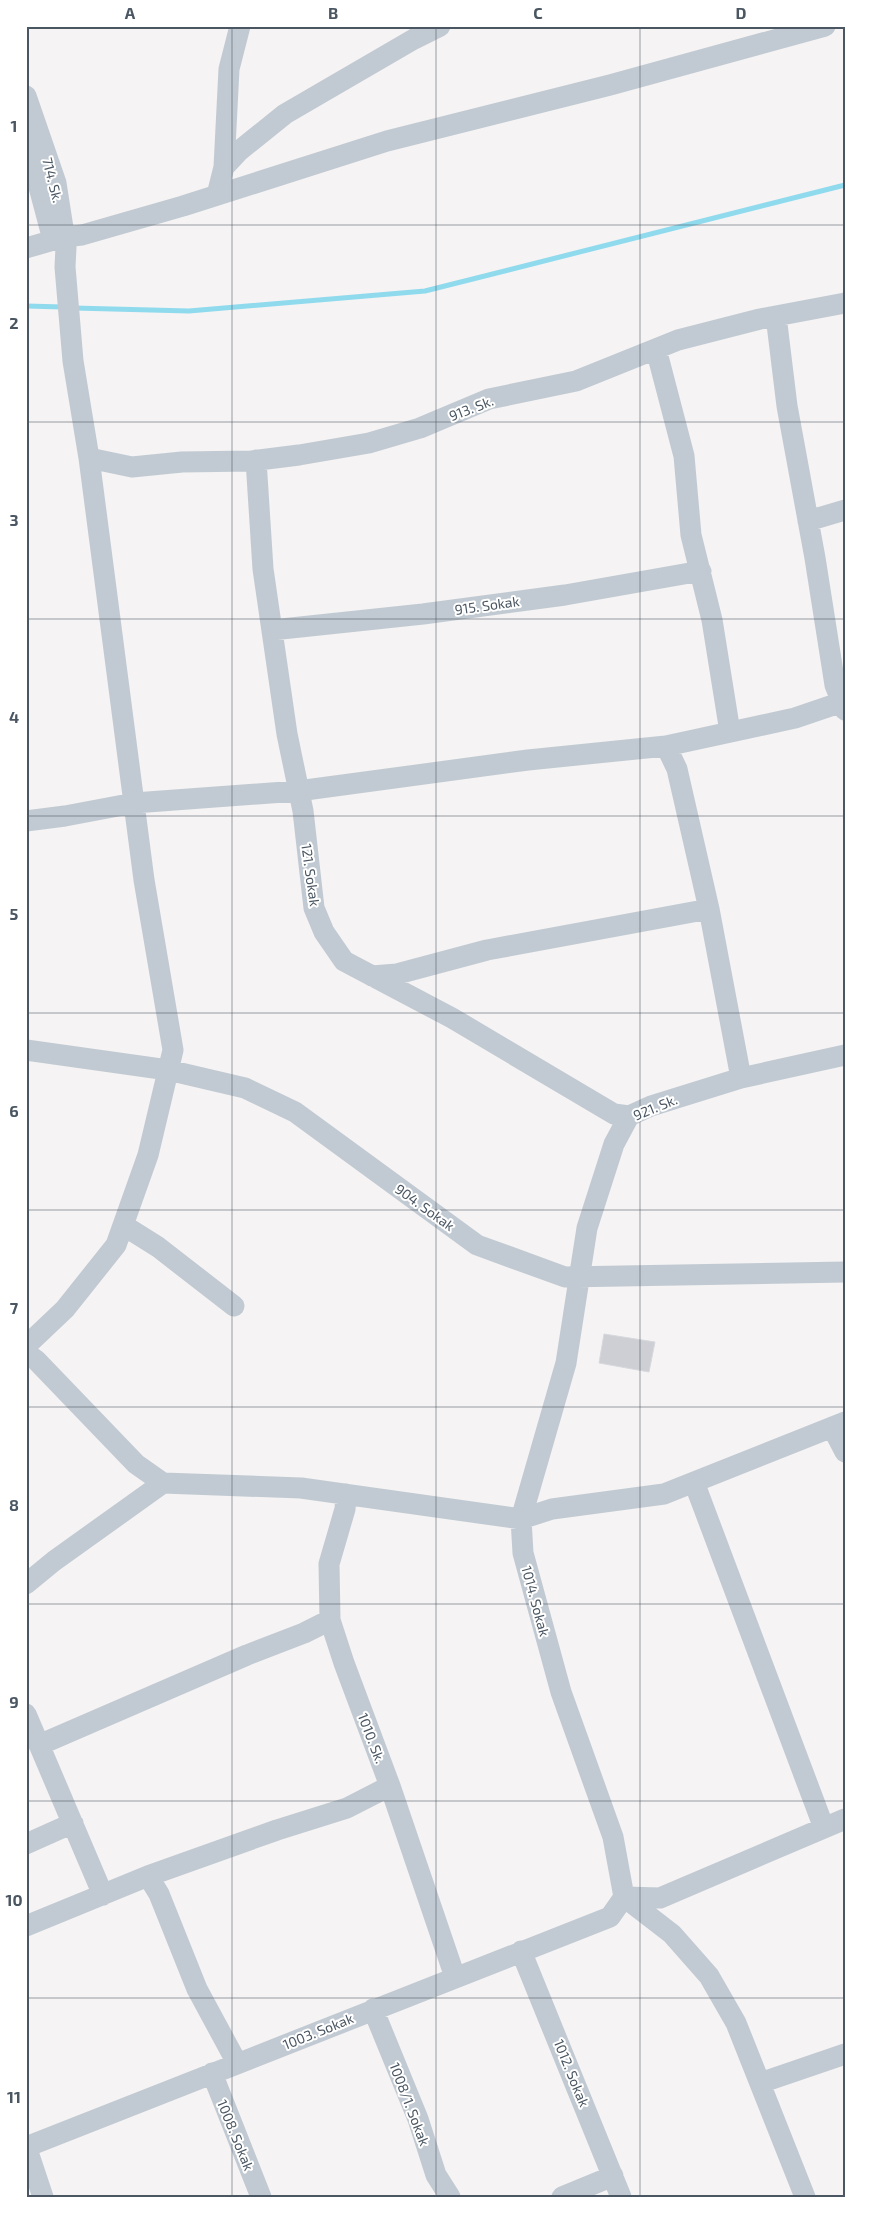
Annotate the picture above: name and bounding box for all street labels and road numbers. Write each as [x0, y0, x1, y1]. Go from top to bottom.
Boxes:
street label: 714. Sk. [39, 156, 67, 204]
street label: 913. Sk. [447, 392, 495, 424]
street label: 915. Sokak [454, 592, 520, 618]
street label: 121. Sokak [298, 843, 324, 907]
street label: 921. Sk. [631, 1091, 679, 1123]
street label: 904. Sokak [392, 1180, 458, 1234]
street label: 1014. Sokak [518, 1564, 554, 1638]
street label: 1010. Sk. [355, 1710, 389, 1766]
street label: 1003. Sokak [280, 2009, 356, 2053]
street label: 1012. Sokak [551, 2037, 593, 2109]
street label: 1008/1. Sokak [386, 2060, 434, 2148]
street label: 1008. Sokak [214, 2097, 258, 2173]

